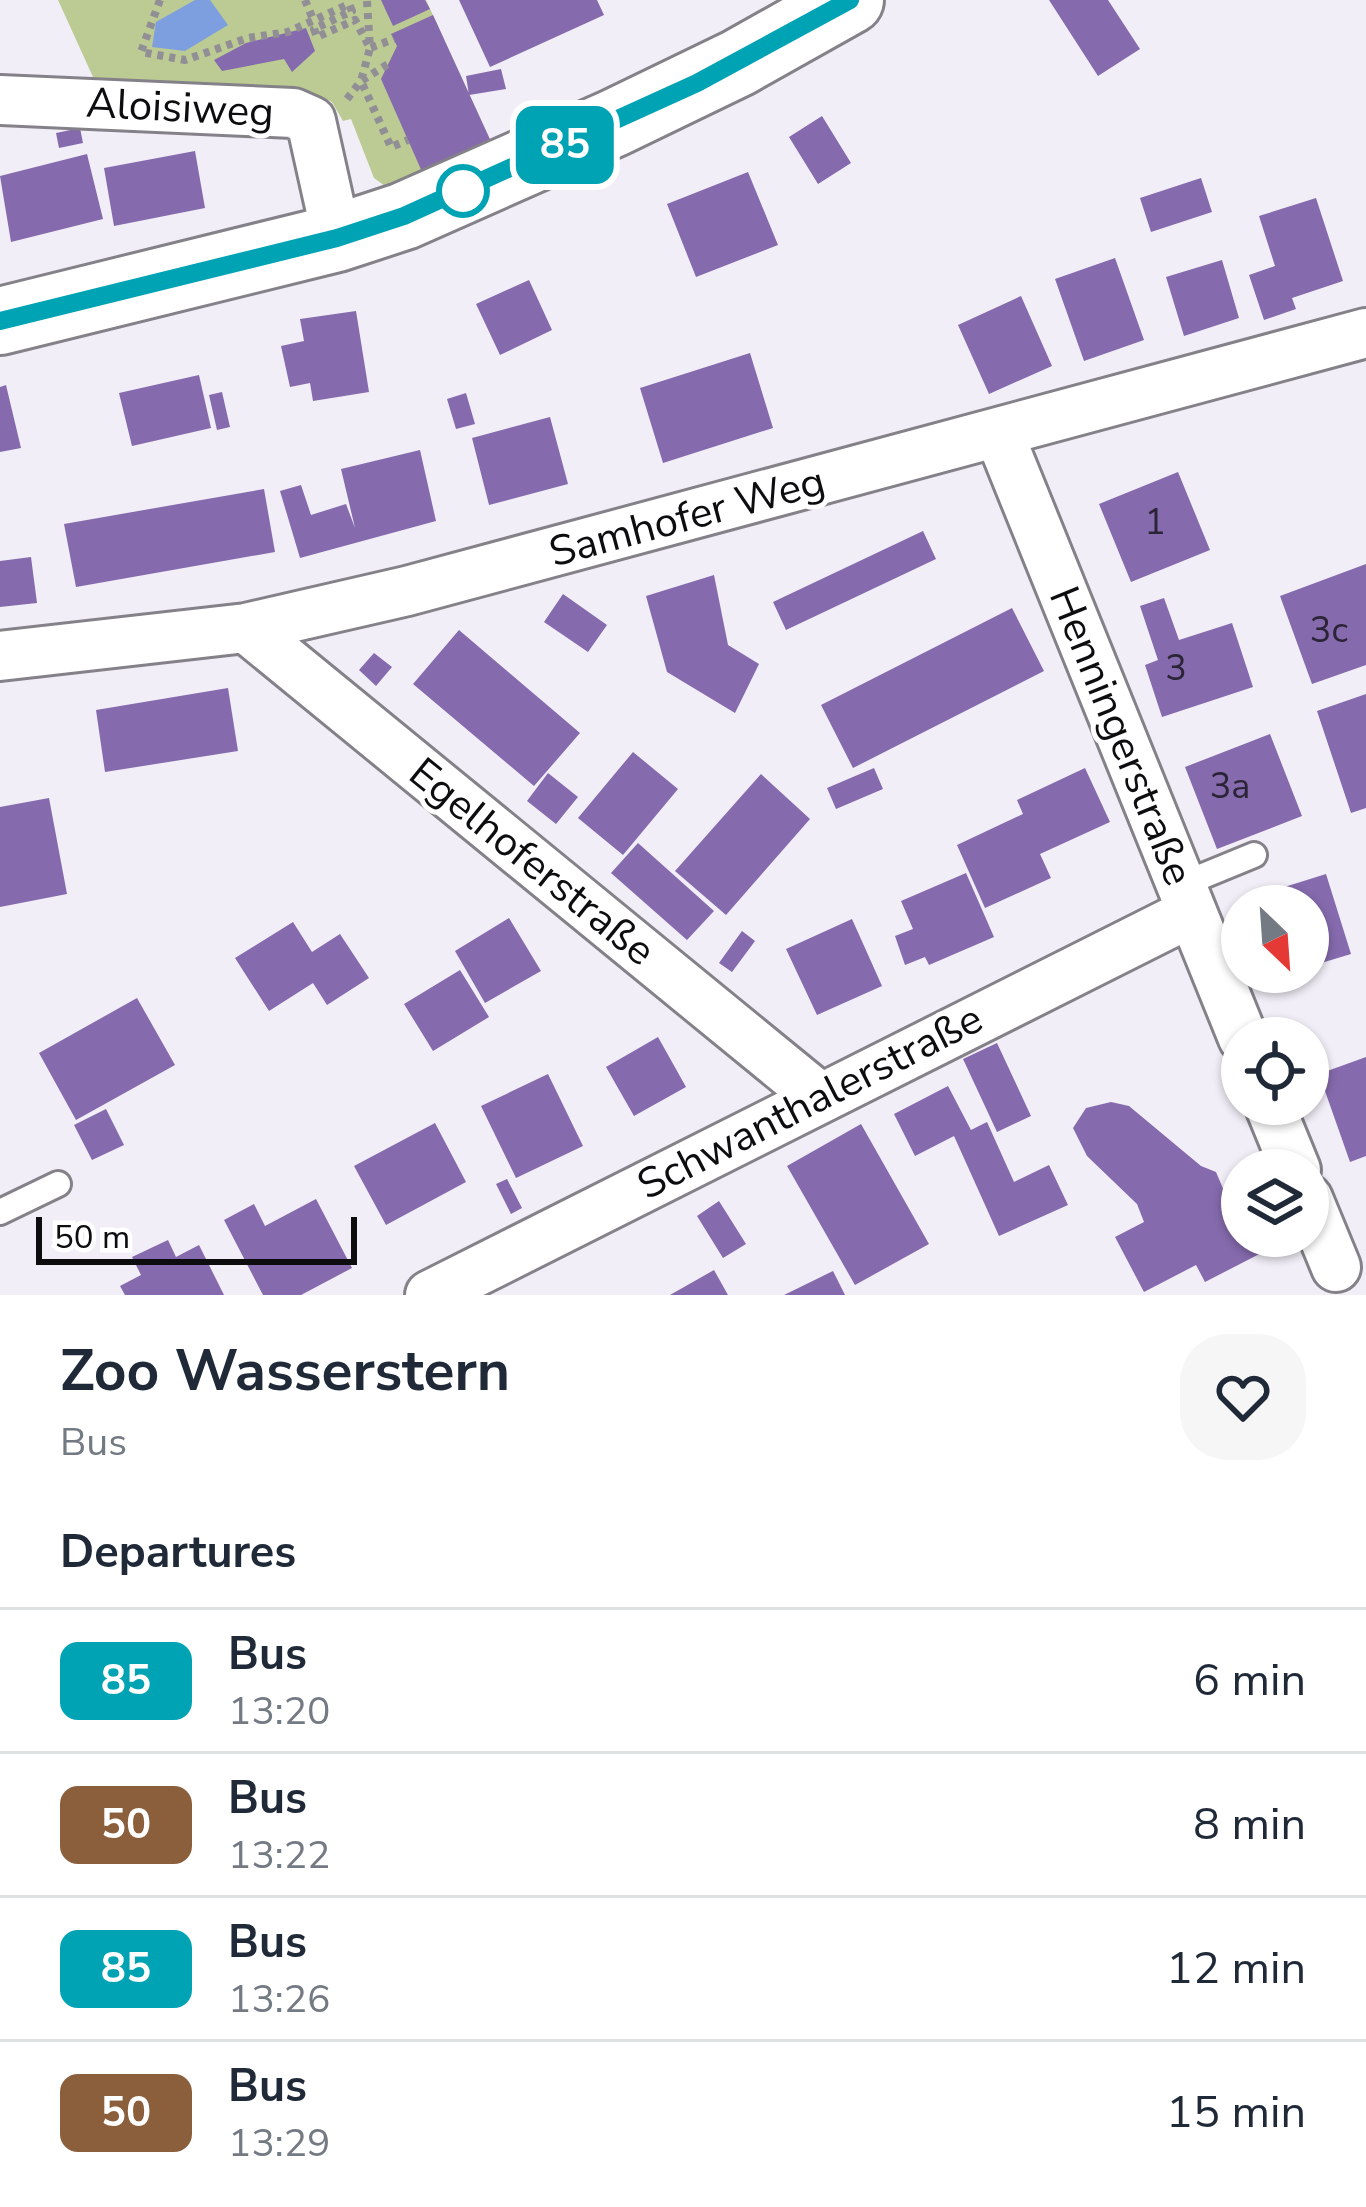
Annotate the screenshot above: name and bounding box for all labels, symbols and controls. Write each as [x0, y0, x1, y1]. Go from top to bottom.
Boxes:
street label: Aloisiweg [85, 75, 275, 141]
line badge: 85 [511, 106, 619, 184]
text: 85 [540, 116, 590, 173]
unlabelled marker [438, 166, 488, 216]
street label: Samhofer Weg [543, 453, 831, 581]
house number: 1 [1144, 498, 1166, 547]
street label: Henningerstraße [1035, 578, 1207, 894]
house number: 3c [1310, 606, 1348, 655]
house number: 3 [1165, 644, 1187, 693]
street label: Egelhoferstraße [397, 745, 667, 979]
house number: 3a [1210, 762, 1250, 811]
north arrow [1221, 885, 1329, 993]
map controls [1221, 885, 1329, 1257]
street label: Schwanthalerstraße [628, 990, 992, 1214]
button: locate [1221, 1017, 1329, 1125]
button: layers [1221, 1149, 1329, 1257]
scale bar [36, 1211, 357, 1264]
text: 50 m [54, 1215, 130, 1260]
text: Zoo Wasserstern [60, 1332, 510, 1410]
button: heart [1180, 1334, 1306, 1460]
text: Bus [60, 1416, 127, 1469]
text: Departures [60, 1522, 296, 1583]
text: Bus [228, 1624, 307, 1685]
text: 6 min [1193, 1650, 1306, 1711]
text: 85 [101, 1652, 151, 1709]
text: 13:20 [228, 1685, 331, 1738]
text: Bus [228, 1768, 307, 1829]
text: 8 min [1193, 1794, 1306, 1855]
text: 50 [101, 1796, 151, 1853]
text: 13:22 [228, 1829, 331, 1882]
text: Bus [228, 1912, 307, 1973]
text: 12 min [1166, 1938, 1306, 1999]
text: 85 [101, 1940, 151, 1997]
text: 13:26 [228, 1973, 331, 2026]
text: Bus [228, 2056, 307, 2117]
text: 15 min [1166, 2082, 1306, 2143]
text: 50 [101, 2084, 151, 2141]
text: 13:29 [228, 2117, 331, 2170]

